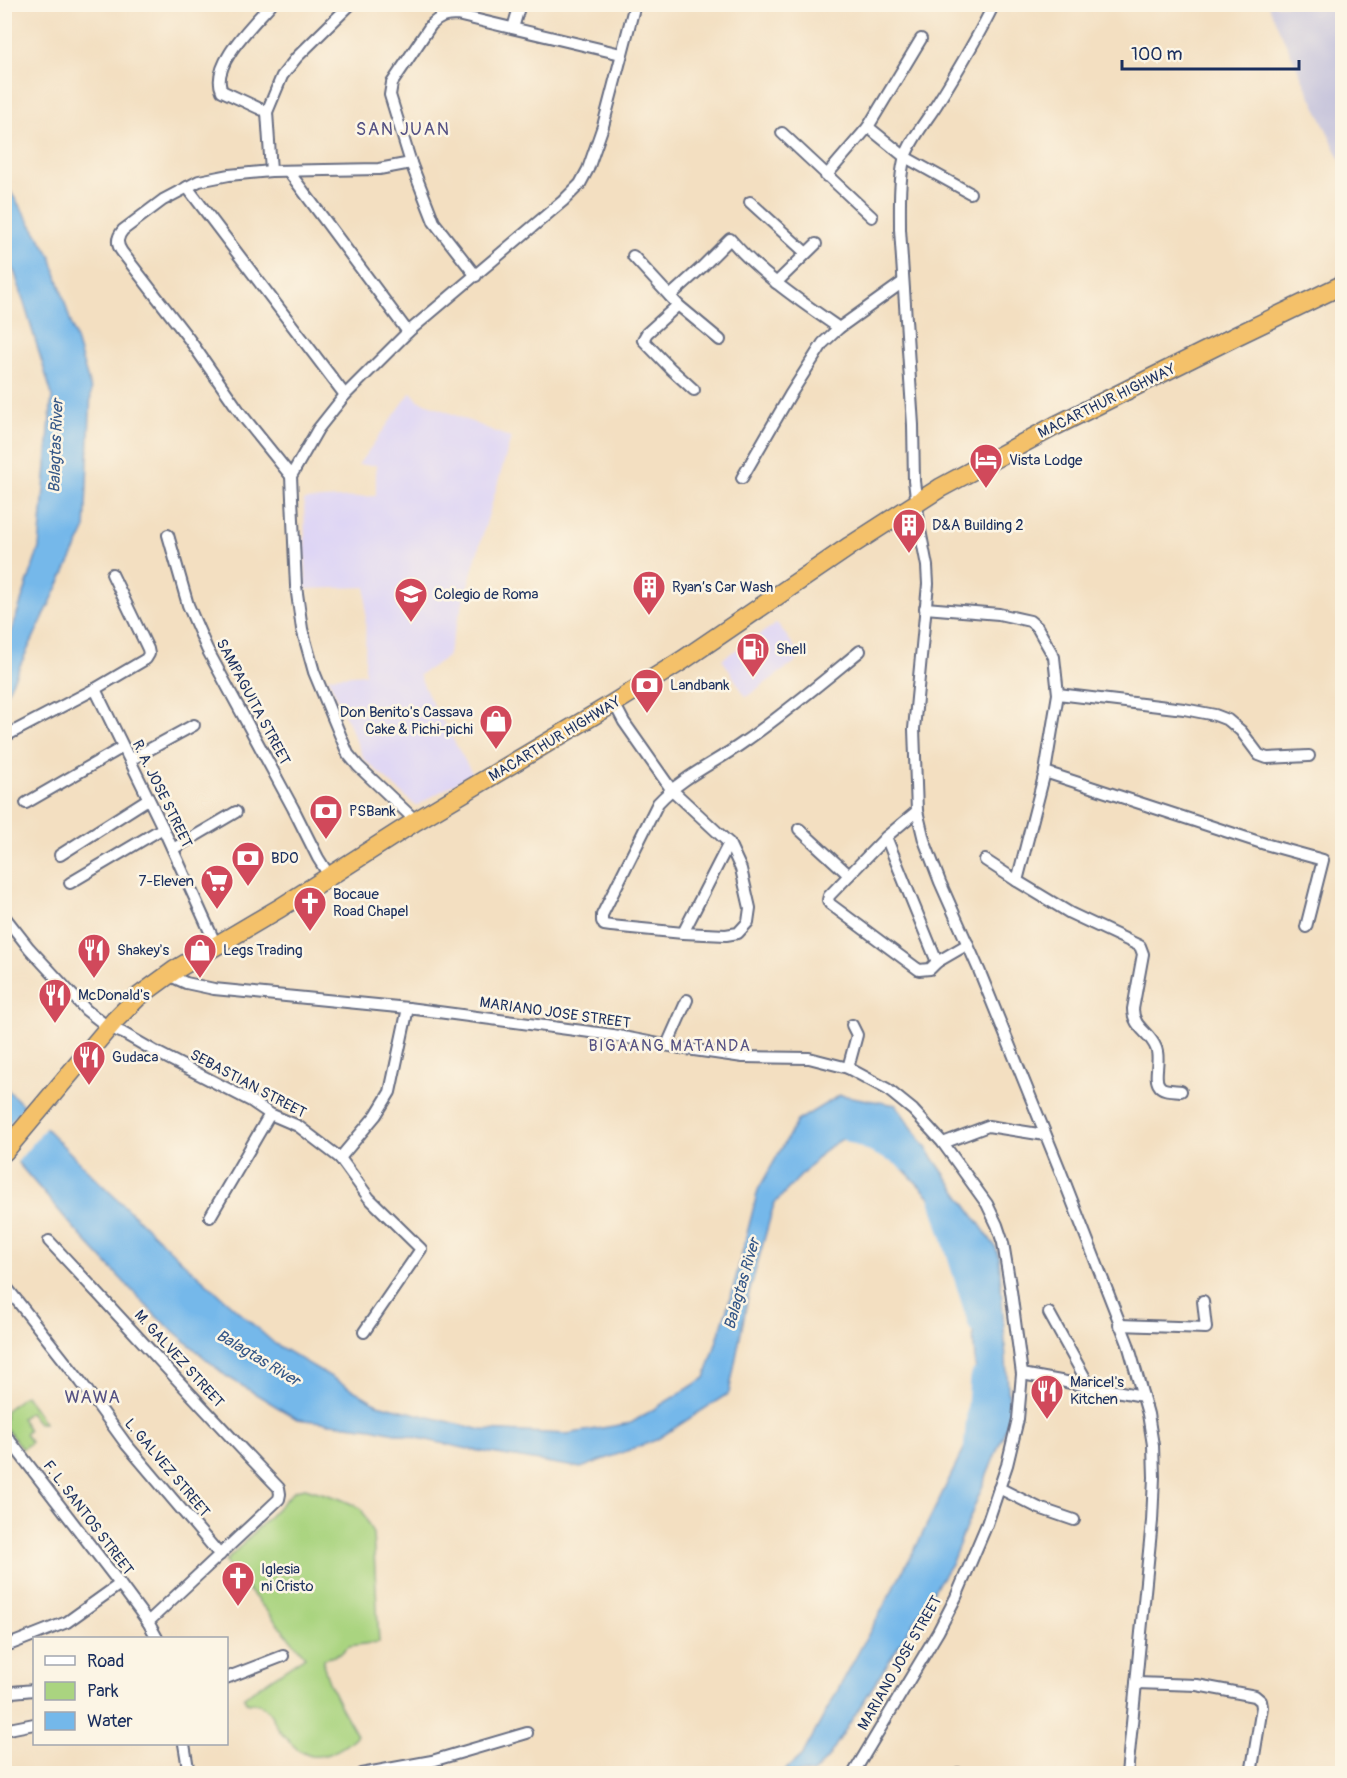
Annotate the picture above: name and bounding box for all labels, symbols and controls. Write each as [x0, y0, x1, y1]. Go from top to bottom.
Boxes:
scale bar [1122, 33, 1299, 71]
text: 100 m [1131, 43, 1183, 66]
district label: SAN JUAN [356, 118, 450, 141]
street label: MACARTHUR HIGHWAY [1035, 359, 1179, 443]
water label: Balagtas River [44, 397, 68, 493]
hotel icon: Vista Lodge [968, 442, 1004, 489]
place label: Vista Lodge [1009, 451, 1083, 470]
building icon: D&A Building 2 [891, 507, 927, 554]
place label: D&A Building 2 [932, 516, 1024, 535]
building icon: Ryan’s Car Wash [631, 569, 667, 616]
school or university icon: Colegio de Roma [393, 576, 429, 623]
place label: Ryan’s Car Wash [672, 578, 773, 597]
place label: Colegio de Roma [434, 585, 539, 604]
fuel station icon: Shell [735, 631, 771, 678]
street label: SAMPAGUITA STREET [212, 636, 294, 768]
place label: Shell [776, 640, 806, 659]
bank icon: Landbank [629, 667, 665, 714]
place label: Landbank [670, 676, 730, 695]
street label: MACARTHUR HIGHWAY [485, 692, 625, 786]
place label: Don Benito's Cassava Cake & Pichi-pichi [340, 703, 473, 739]
shop icon: Don Benito's Cassava Cake & Pichi-pichi [478, 703, 514, 750]
street label: R. A. JOSE STREET [128, 737, 196, 851]
bank icon: PSBank [308, 793, 344, 840]
place label: PSBank [349, 802, 397, 821]
bank icon: BDO [230, 840, 266, 887]
place label: BDO [271, 849, 298, 868]
supermarket icon: 7-Eleven [199, 863, 235, 910]
place label: 7-Eleven [139, 872, 194, 891]
church icon: Bocaue Road Chapel [292, 885, 328, 932]
place label: Bocaue Road Chapel [333, 885, 409, 921]
restaurant icon: Shakey's [76, 932, 112, 979]
shop icon: Legs Trading [182, 932, 218, 979]
place label: Shakey's [117, 941, 169, 960]
place label: Legs Trading [223, 941, 302, 960]
restaurant icon: McDonald's [37, 977, 73, 1024]
place label: McDonald's [78, 986, 150, 1005]
street label: MARIANO JOSE STREET [478, 993, 632, 1033]
district label: BIGAANG MATANDA [589, 1036, 751, 1056]
restaurant icon: Gudaca [71, 1039, 107, 1086]
street label: SEBASTIAN STREET [187, 1045, 309, 1123]
place label: Gudaca [112, 1048, 158, 1067]
water label: Balagtas River [719, 1234, 765, 1332]
street label: M. GALVEZ STREET [130, 1306, 228, 1412]
water label: Balagtas River [213, 1325, 305, 1392]
restaurant icon: Maricel's Kitchen [1029, 1373, 1065, 1420]
place label: Maricel's Kitchen [1070, 1373, 1124, 1409]
district label: WAWA [65, 1386, 121, 1409]
street label: L. GALVEZ STREET [120, 1415, 214, 1521]
street label: F. L. SANTOS STREET [39, 1457, 137, 1579]
church icon: Iglesia ni Cristo [220, 1560, 256, 1607]
place label: Iglesia ni Cristo [261, 1560, 314, 1596]
street label: MARIANO JOSE STREET [854, 1592, 946, 1734]
legend [33, 1637, 228, 1745]
text: Road [87, 1650, 124, 1673]
text: Park [87, 1680, 119, 1703]
text: Water [87, 1710, 133, 1733]

